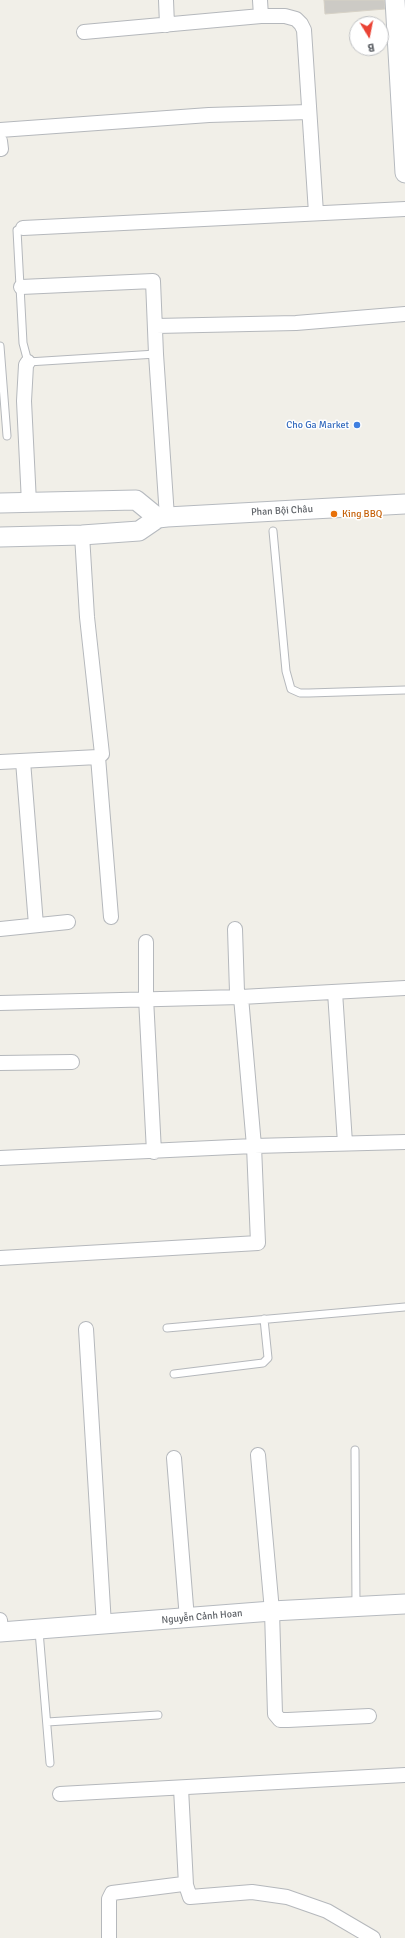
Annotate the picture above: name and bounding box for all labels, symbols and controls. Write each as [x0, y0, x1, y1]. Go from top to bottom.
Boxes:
north arrow [349, 16, 389, 56]
text: B [367, 40, 375, 54]
place label: Cho Ga Market [286, 419, 349, 431]
marker: Cho Ga Market [352, 420, 362, 430]
street label: Phan Bội Châu [251, 503, 313, 519]
place label: King BBQ [342, 508, 382, 520]
marker: King BBQ [329, 509, 339, 519]
street label: Nguyễn Cảnh Hoan [161, 1607, 243, 1627]

